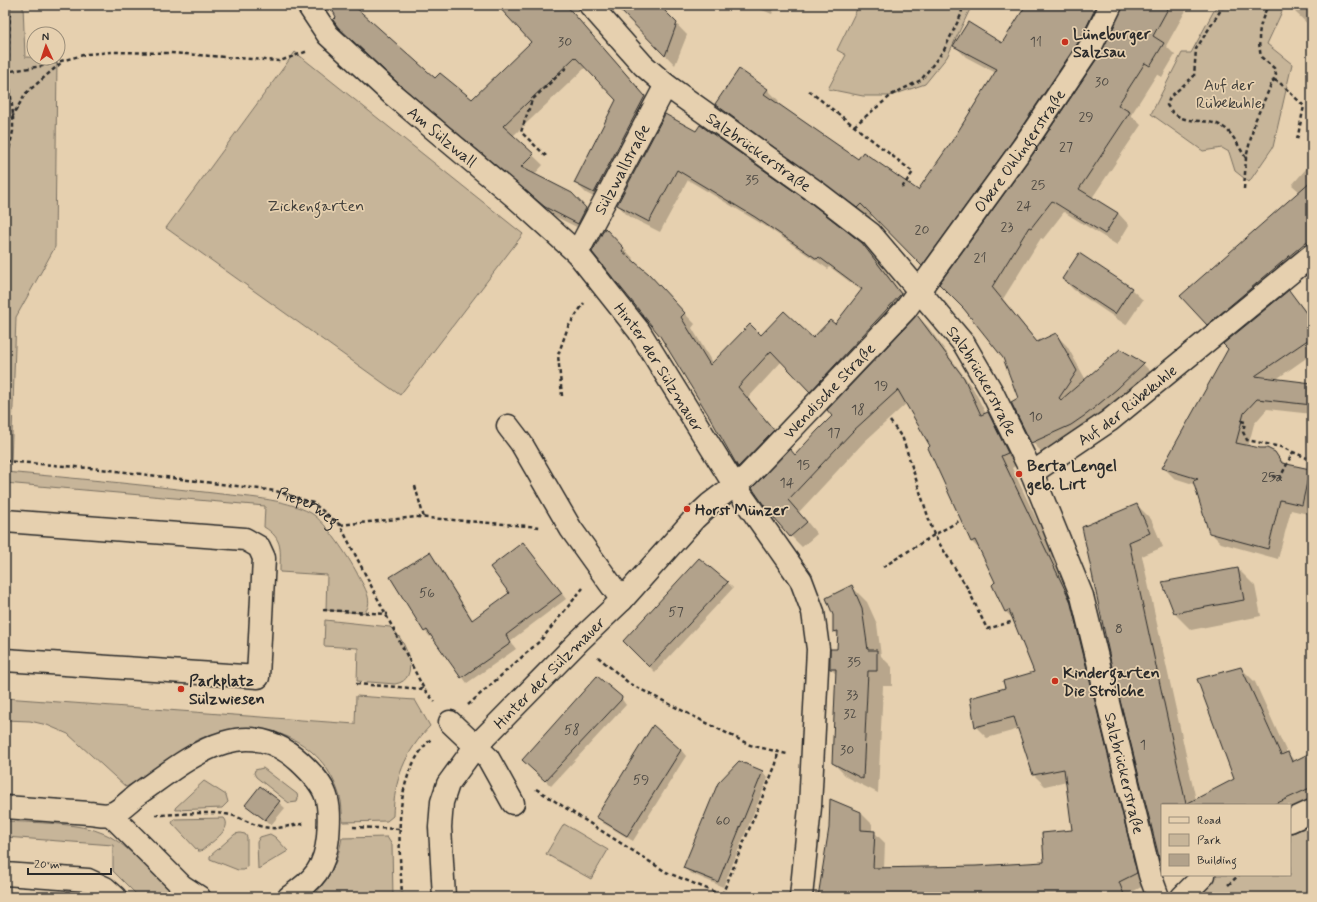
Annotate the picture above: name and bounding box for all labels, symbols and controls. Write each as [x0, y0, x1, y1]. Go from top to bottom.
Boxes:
place label: Lüneburger Salzsau [1073, 24, 1151, 63]
north arrow [26, 26, 66, 66]
text: N [42, 30, 50, 44]
house number: 30 [558, 33, 572, 51]
house number: 11 [1030, 33, 1042, 51]
marker: Lüneburger Salzsau [1060, 37, 1070, 47]
house number: 30 [1095, 73, 1109, 91]
park label: Auf der Rübekuhle [1196, 75, 1262, 114]
street label: Obere Ohlingerstraße [970, 85, 1071, 217]
street label: Am Sülzwall [403, 102, 481, 173]
street label: Salzbrückerstraße [702, 108, 815, 197]
house number: 29 [1078, 108, 1094, 126]
street label: Sülzwallstraße [590, 120, 656, 219]
house number: 27 [1059, 138, 1073, 156]
house number: 35 [745, 171, 759, 189]
house number: 25 [1031, 176, 1045, 194]
park label: Zickengarten [268, 196, 364, 218]
house number: 24 [1016, 197, 1032, 215]
house number: 23 [1001, 218, 1013, 236]
house number: 20 [915, 221, 929, 239]
house number: 21 [974, 249, 986, 267]
street label: Hinter der Sülzmauer [608, 299, 708, 437]
street label: Salzbrückerstraße [941, 322, 1021, 440]
street label: Wendische Straße [779, 339, 881, 444]
street label: Auf der Rübekuhle [1074, 361, 1182, 451]
house number: 19 [874, 377, 888, 395]
house number: 18 [851, 401, 865, 419]
house number: 10 [1029, 408, 1043, 426]
house number: 17 [827, 424, 841, 442]
house number: 15 [796, 456, 810, 474]
place label: Berta Lengel geb. Lirt [1027, 456, 1117, 496]
house number: 25a [1261, 468, 1283, 486]
marker: Berta Lengel geb. Lirt [1014, 469, 1024, 479]
house number: 14 [780, 474, 795, 492]
street label: Pieperweg [274, 483, 343, 533]
place label: Horst Münzer [695, 500, 788, 521]
marker: Horst Münzer [682, 504, 692, 514]
house number: 56 [419, 584, 435, 602]
house number: 57 [668, 603, 684, 621]
street label: Hinter der Sülzmauer [489, 612, 610, 734]
house number: 8 [1115, 620, 1123, 638]
house number: 35 [847, 653, 861, 671]
place label: Kindergarten Die Strolche [1063, 663, 1160, 702]
place label: Parkplatz Sülzwiesen [189, 671, 265, 710]
marker: Kindergarten Die Strolche [1050, 676, 1060, 686]
marker: Parkplatz Sülzwiesen [176, 684, 186, 694]
house number: 33 [846, 686, 858, 704]
house number: 32 [843, 705, 857, 723]
street label: Salzbrückerstraße [1099, 710, 1149, 837]
house number: 58 [564, 721, 580, 739]
house number: 1 [1140, 736, 1146, 754]
house number: 30 [840, 741, 854, 759]
house number: 59 [633, 771, 649, 789]
legend [1161, 804, 1291, 876]
house number: 60 [715, 812, 731, 830]
text: Road [1197, 813, 1221, 829]
text: Park [1197, 833, 1221, 849]
scale bar [28, 850, 111, 876]
text: Building [1197, 853, 1237, 870]
text: 20 m [34, 857, 60, 873]

